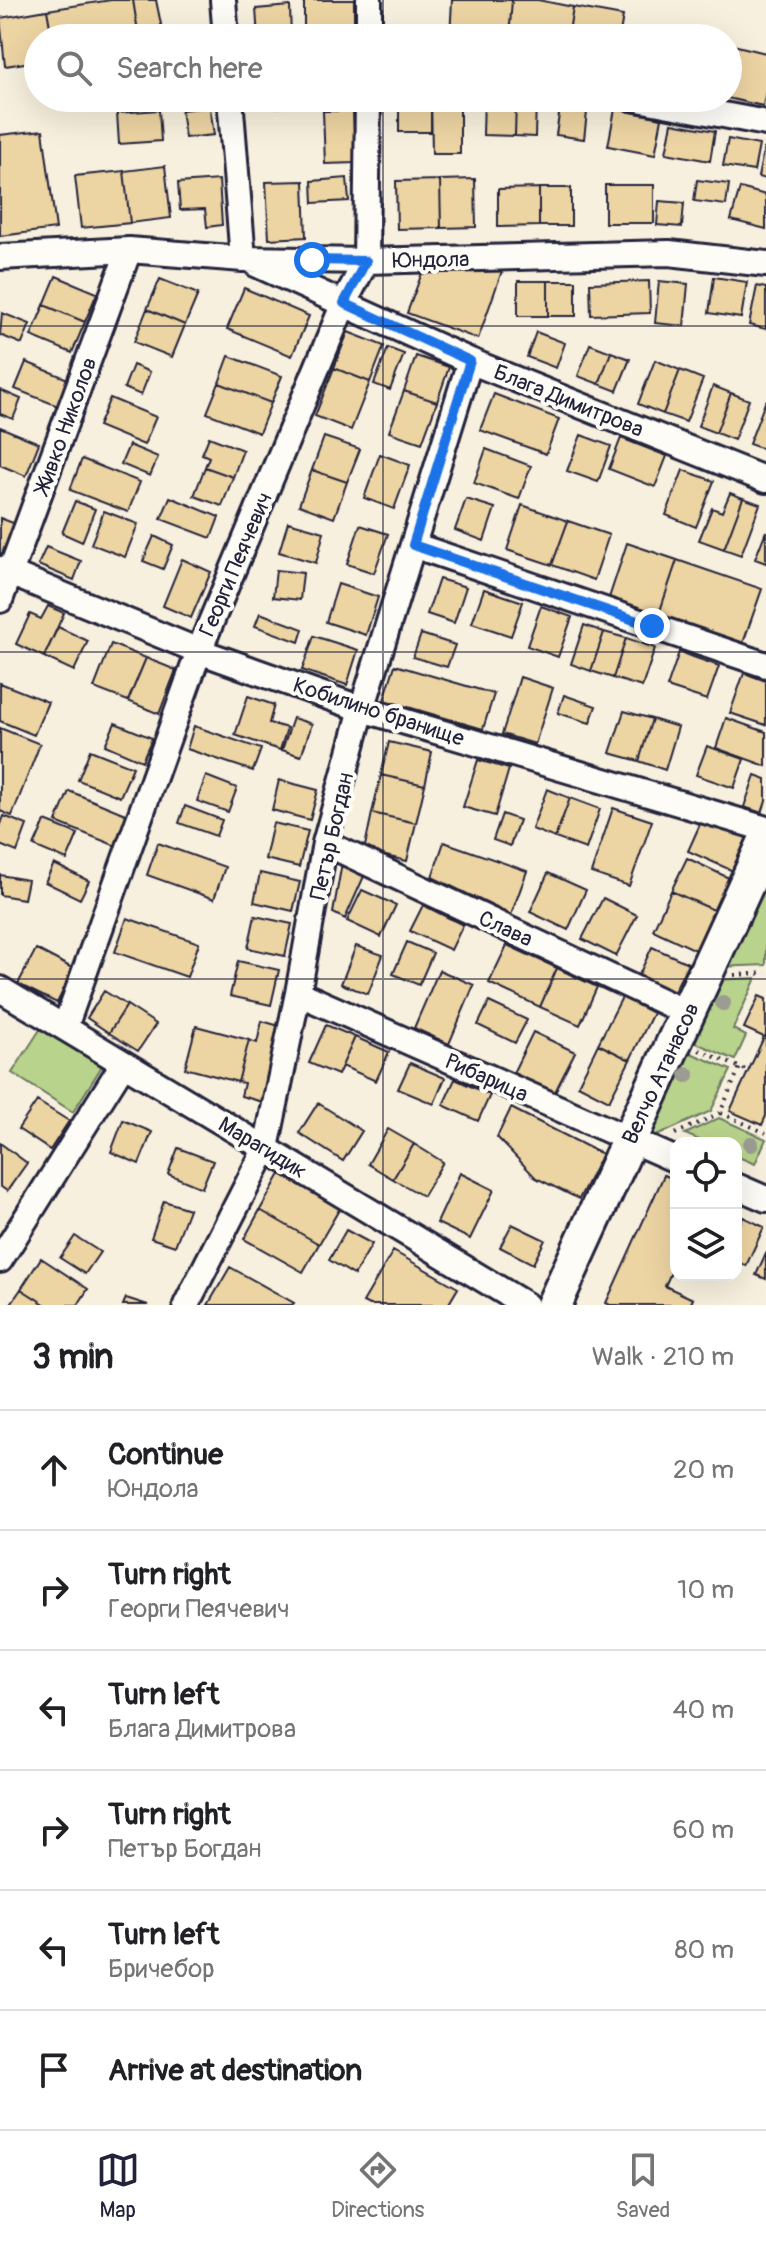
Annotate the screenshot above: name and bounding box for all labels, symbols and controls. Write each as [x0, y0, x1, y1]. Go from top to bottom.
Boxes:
search box [24, 24, 742, 112]
icon: search [52, 46, 96, 90]
text: Search here [116, 50, 263, 87]
route start [294, 242, 330, 278]
street label: Юндола [392, 245, 470, 275]
street label: Живко Николов [27, 353, 104, 500]
street label: Блага Димитрова [490, 358, 648, 444]
street label: Георги Пеячевич [193, 488, 279, 641]
route end [634, 608, 670, 644]
street label: Кобилино бранище [290, 671, 468, 753]
street label: Петър Богдан [304, 770, 360, 903]
street label: Слава [474, 904, 537, 954]
street label: Велчо Атанасов [616, 998, 706, 1149]
street label: Рибарица [441, 1047, 532, 1109]
street label: Марагидик [213, 1111, 312, 1185]
map controls [670, 1137, 742, 1281]
button: locate [670, 1137, 742, 1209]
button: layers [670, 1209, 742, 1281]
text: 3 min [32, 1336, 114, 1379]
text: Walk · 210 m [592, 1341, 734, 1373]
text: Continue [108, 1436, 223, 1473]
icon: ahead [32, 1448, 76, 1492]
text: 20 m [673, 1454, 734, 1486]
text: Юндола [108, 1473, 199, 1505]
text: Turn right [108, 1556, 231, 1593]
icon: right [32, 1568, 76, 1612]
text: 10 m [677, 1574, 734, 1606]
text: Георги Пеячевич [108, 1593, 290, 1625]
text: Turn left [108, 1676, 219, 1713]
icon: left [32, 1688, 76, 1732]
text: 40 m [672, 1694, 734, 1726]
text: Блага Димитрова [108, 1713, 296, 1745]
text: Turn right [108, 1796, 231, 1833]
icon: right [32, 1808, 76, 1852]
text: 60 m [672, 1814, 734, 1846]
text: Петър Богдан [108, 1833, 262, 1865]
text: Turn left [108, 1916, 219, 1953]
icon: left [32, 1928, 76, 1972]
text: 80 m [674, 1934, 734, 1966]
text: Бричебор [108, 1953, 215, 1985]
icon: arrive [32, 2048, 76, 2092]
text: Arrive at destination [108, 2052, 362, 2089]
tab: Map [96, 2148, 140, 2224]
tab: Directions [331, 2148, 424, 2224]
tab: Saved [616, 2148, 670, 2224]

